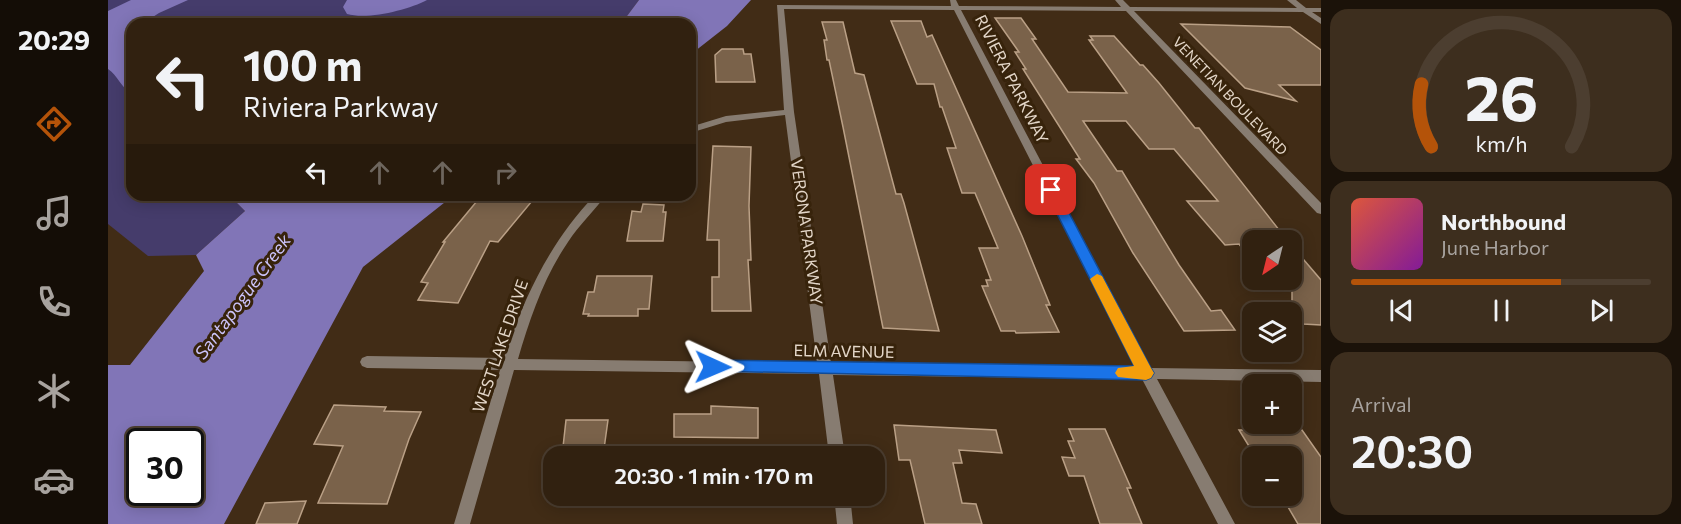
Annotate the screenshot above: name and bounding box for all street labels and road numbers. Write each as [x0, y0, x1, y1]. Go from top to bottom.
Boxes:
street label: RIVIERA PARKWAY [972, 11, 1053, 147]
street label: VENETIAN BOULEVARD [1170, 33, 1291, 158]
street label: VERONA PARKWAY [788, 158, 827, 307]
street label: WEST LAKE DRIVE [468, 277, 531, 415]
street label: ELM AVENUE [794, 340, 894, 361]

